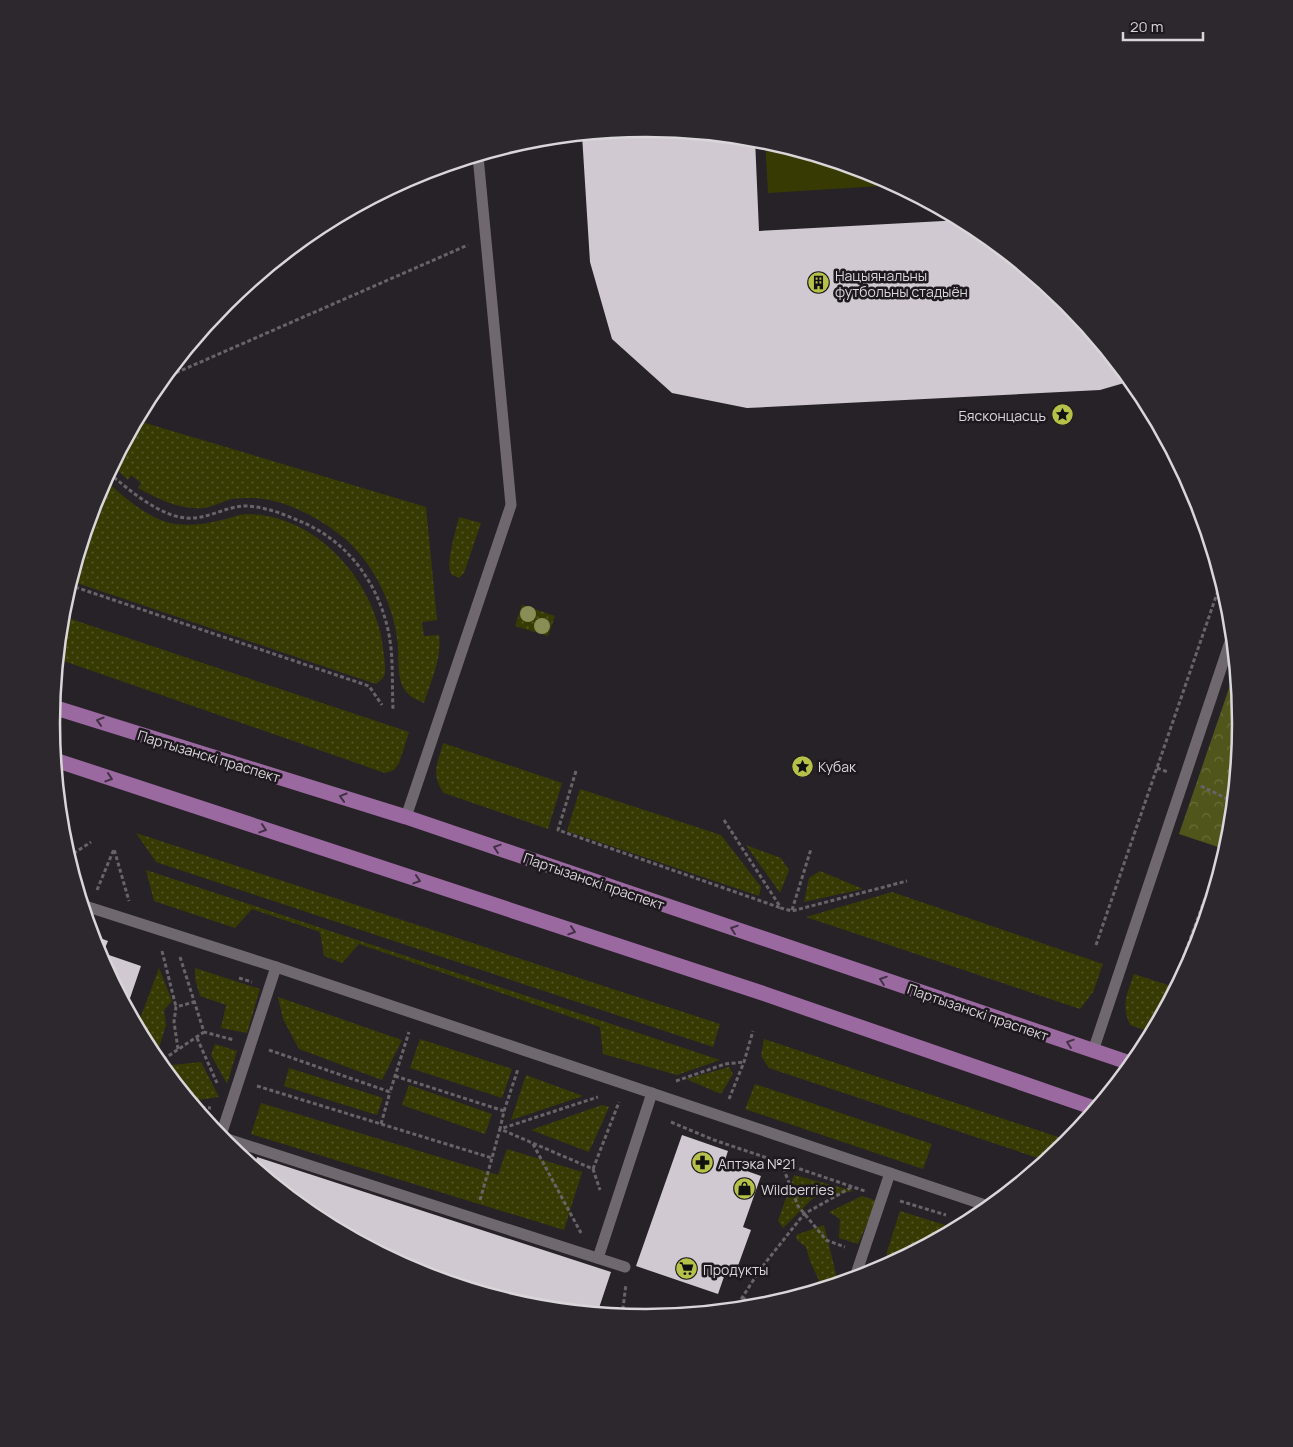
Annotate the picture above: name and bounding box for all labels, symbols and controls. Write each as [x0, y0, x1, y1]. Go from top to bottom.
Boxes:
scale bar [1123, 10, 1203, 42]
text: 20 m [1130, 16, 1163, 37]
place label: Нацыянальны футбольны стадыён [835, 266, 968, 301]
building icon: Нацыянальны футбольны стадыён [807, 271, 831, 295]
place icon: Бясконцасць [1050, 403, 1074, 427]
place label: Бясконцасць [958, 406, 1046, 425]
one-way arrow [96, 717, 104, 727]
street label: Партызанскі праспект [135, 725, 283, 787]
place icon: Кубак [790, 754, 814, 778]
place label: Кубак [818, 757, 857, 776]
one-way arrow [104, 772, 112, 782]
one-way arrow [339, 793, 348, 803]
one-way arrow [258, 823, 267, 833]
one-way arrow [494, 844, 502, 854]
street label: Партызанскі праспект [521, 848, 667, 914]
one-way arrow [413, 874, 421, 884]
one-way arrow [567, 925, 575, 935]
one-way arrow [730, 925, 739, 935]
one-way arrow [880, 976, 888, 986]
street label: Партызанскі праспект [905, 979, 1051, 1045]
one-way arrow [1067, 1039, 1075, 1049]
pharmacy icon: Аптэка №21 [690, 1151, 714, 1175]
place label: Аптэка №21 [718, 1154, 796, 1173]
shop icon: Wildberries [733, 1177, 757, 1201]
place label: Wildberries [761, 1180, 834, 1199]
supermarket icon: Продукты [675, 1257, 699, 1281]
place label: Продукты [703, 1260, 768, 1279]

